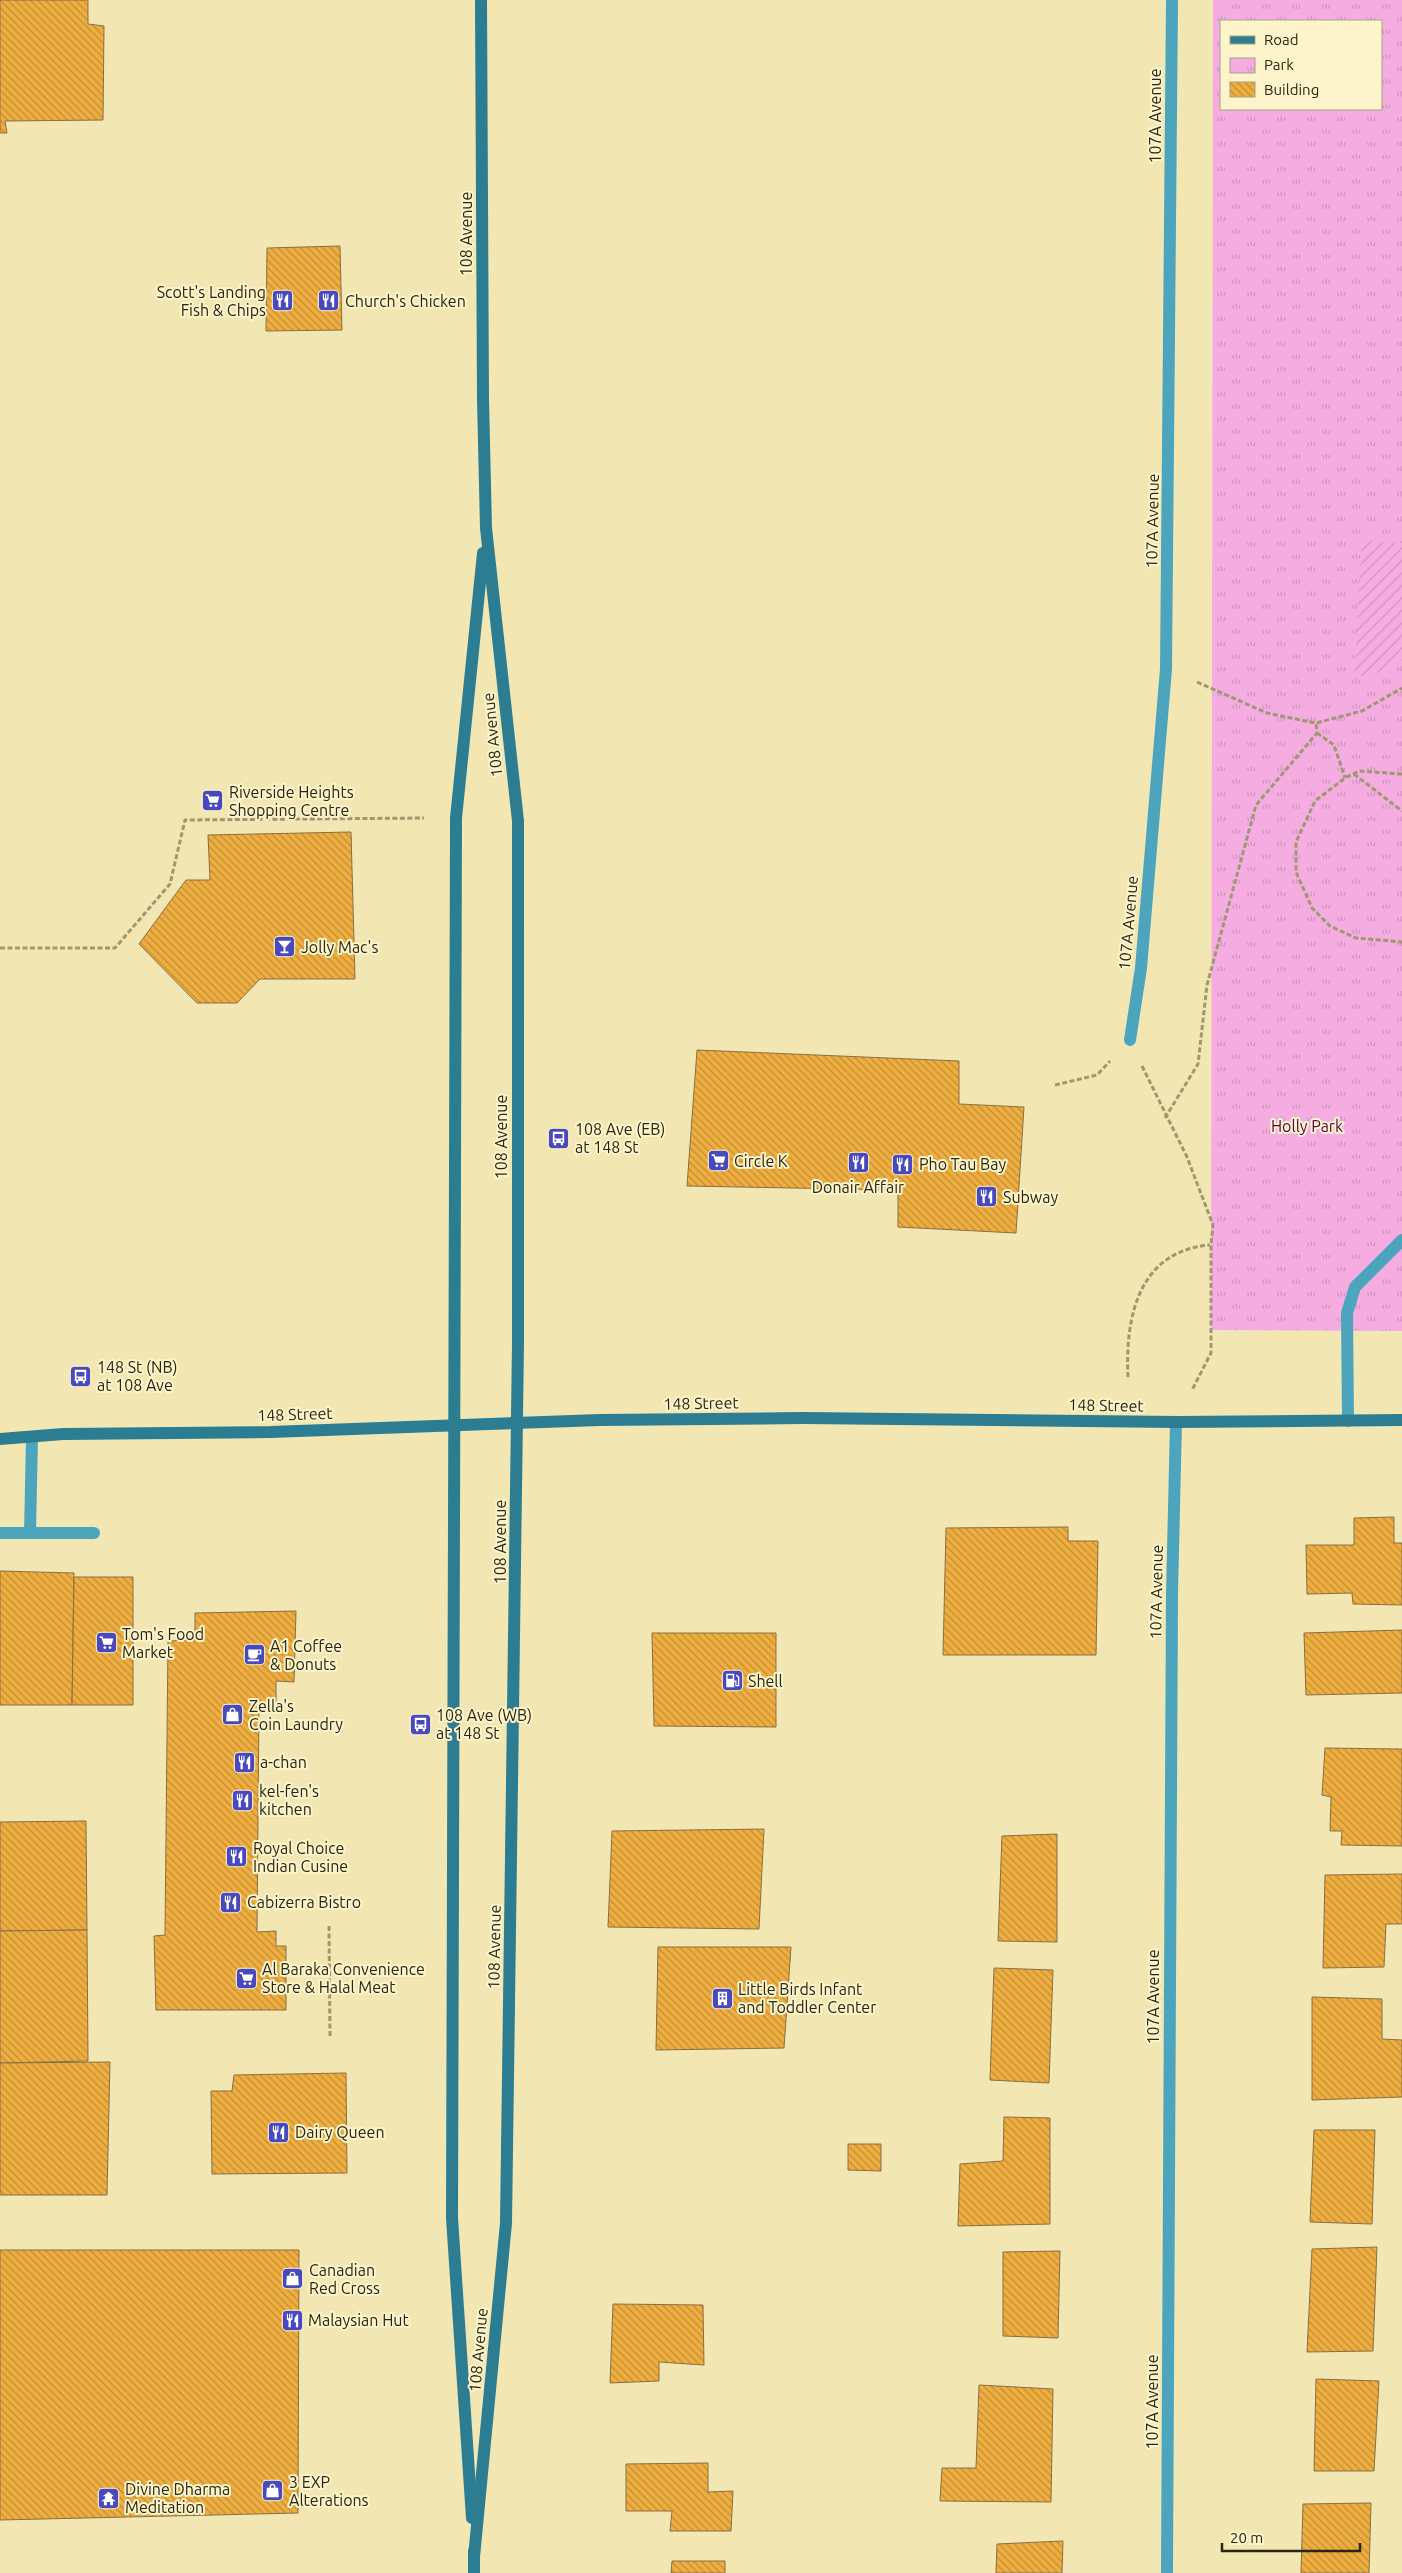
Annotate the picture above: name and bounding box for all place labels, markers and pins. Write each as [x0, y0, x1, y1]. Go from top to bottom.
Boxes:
place label: Scott's Landing Fish & Chips [157, 283, 266, 319]
restaurant icon: Scott's Landing Fish & Chips [270, 289, 294, 313]
restaurant icon: Church's Chicken [317, 289, 341, 313]
place label: Church's Chicken [345, 292, 466, 310]
place label: Riverside Heights Shopping Centre [229, 783, 354, 819]
supermarket icon: Riverside Heights Shopping Centre [201, 789, 225, 813]
bar icon: Jolly Mac's [273, 935, 297, 959]
place label: Jolly Mac's [301, 938, 378, 956]
place label: 108 Ave (EB) at 148 St [575, 1120, 665, 1156]
bus stop icon: 108 Ave (EB) at 148 St [547, 1126, 571, 1150]
supermarket icon: Circle K [706, 1149, 730, 1173]
restaurant icon: Donair Affair [846, 1151, 870, 1175]
place label: Circle K [734, 1152, 788, 1170]
restaurant icon: Pho Tau Bay [891, 1152, 915, 1176]
place label: Pho Tau Bay [919, 1155, 1006, 1173]
place label: Donair Affair [812, 1178, 904, 1196]
restaurant icon: Subway [975, 1185, 999, 1209]
place label: Subway [1003, 1188, 1058, 1206]
place label: 148 St (NB) at 108 Ave [97, 1358, 178, 1394]
bus stop icon: 148 St (NB) at 108 Ave [69, 1364, 93, 1388]
place label: Tom's Food Market [122, 1625, 204, 1661]
supermarket icon: Tom's Food Market [94, 1631, 118, 1655]
place label: A1 Coffee & Donuts [270, 1637, 342, 1673]
cafe icon: A1 Coffee & Donuts [242, 1643, 266, 1667]
fuel station icon: Shell [720, 1669, 744, 1693]
place label: Shell [748, 1672, 783, 1690]
place label: Zella's Coin Laundry [249, 1697, 343, 1733]
shop icon: Zella's Coin Laundry [221, 1703, 245, 1727]
place label: 108 Ave (WB) at 148 St [436, 1706, 532, 1742]
bus stop icon: 108 Ave (WB) at 148 St [408, 1712, 432, 1736]
restaurant icon: a-chan [232, 1750, 256, 1774]
place label: a-chan [260, 1753, 307, 1771]
place label: kel-fen's kitchen [259, 1782, 319, 1818]
restaurant icon: kel-fen's kitchen [231, 1788, 255, 1812]
place label: Royal Choice Indian Cusine [253, 1839, 348, 1875]
restaurant icon: Royal Choice Indian Cusine [225, 1845, 249, 1869]
restaurant icon: Cabizerra Bistro [219, 1890, 243, 1914]
place label: Cabizerra Bistro [247, 1893, 361, 1911]
place label: Al Baraka Convenience Store & Halal Meat [262, 1960, 425, 1996]
supermarket icon: Al Baraka Convenience Store & Halal Meat [234, 1966, 258, 1990]
place label: Little Birds Infant and Toddler Center [738, 1980, 876, 2016]
building icon: Little Birds Infant and Toddler Center [710, 1986, 734, 2010]
restaurant icon: Dairy Queen [267, 2120, 291, 2144]
place label: Dairy Queen [295, 2123, 385, 2141]
place label: Canadian Red Cross [309, 2261, 380, 2297]
shop icon: Canadian Red Cross [281, 2267, 305, 2291]
restaurant icon: Malaysian Hut [280, 2308, 304, 2332]
place label: Malaysian Hut [308, 2311, 409, 2329]
place label: 3 EXP Alterations [289, 2473, 369, 2509]
shop icon: 3 EXP Alterations [261, 2479, 285, 2503]
place label: Divine Dharma Meditation [125, 2480, 230, 2516]
temple icon: Divine Dharma Meditation [97, 2486, 121, 2510]

